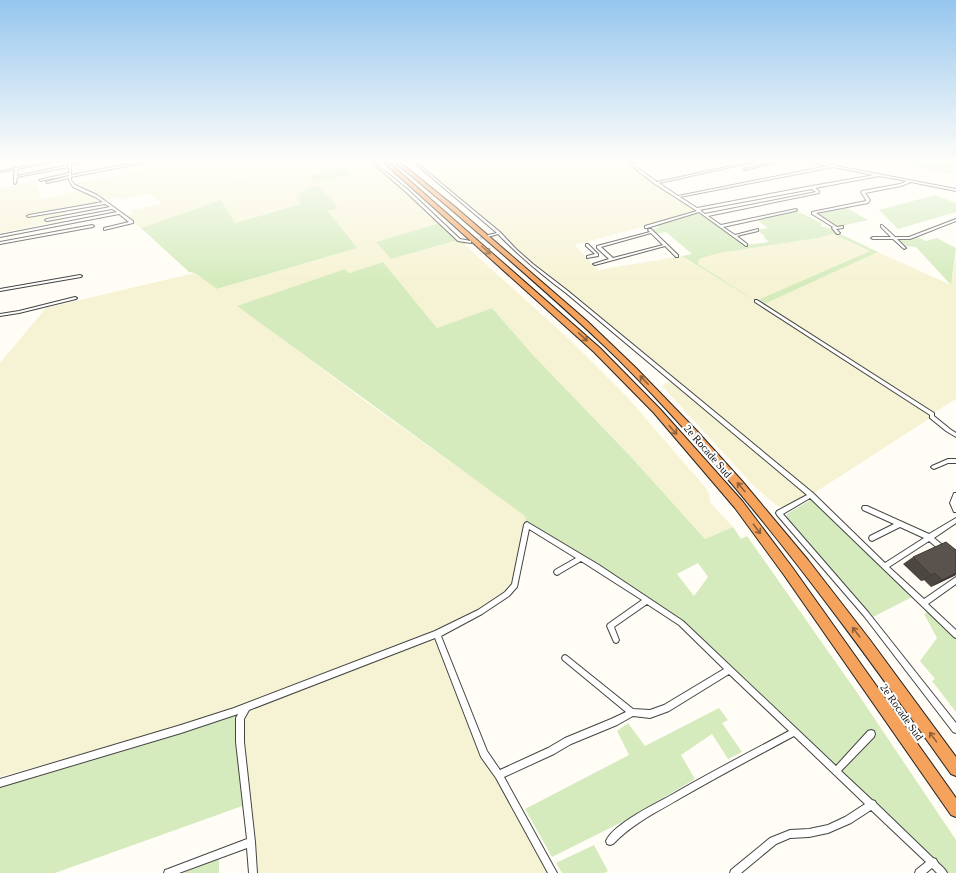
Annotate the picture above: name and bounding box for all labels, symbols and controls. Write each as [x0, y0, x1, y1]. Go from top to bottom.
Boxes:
one-way arrow [481, 245, 491, 254]
one-way arrow [577, 332, 588, 341]
one-way arrow [639, 375, 648, 385]
street label: 2e Rocade Sud [682, 422, 735, 480]
one-way arrow [669, 424, 678, 435]
one-way arrow [736, 481, 745, 492]
one-way arrow [752, 524, 761, 535]
one-way arrow [852, 627, 860, 638]
street label: 2e Rocade Sud [878, 682, 926, 743]
one-way arrow [929, 732, 937, 743]

